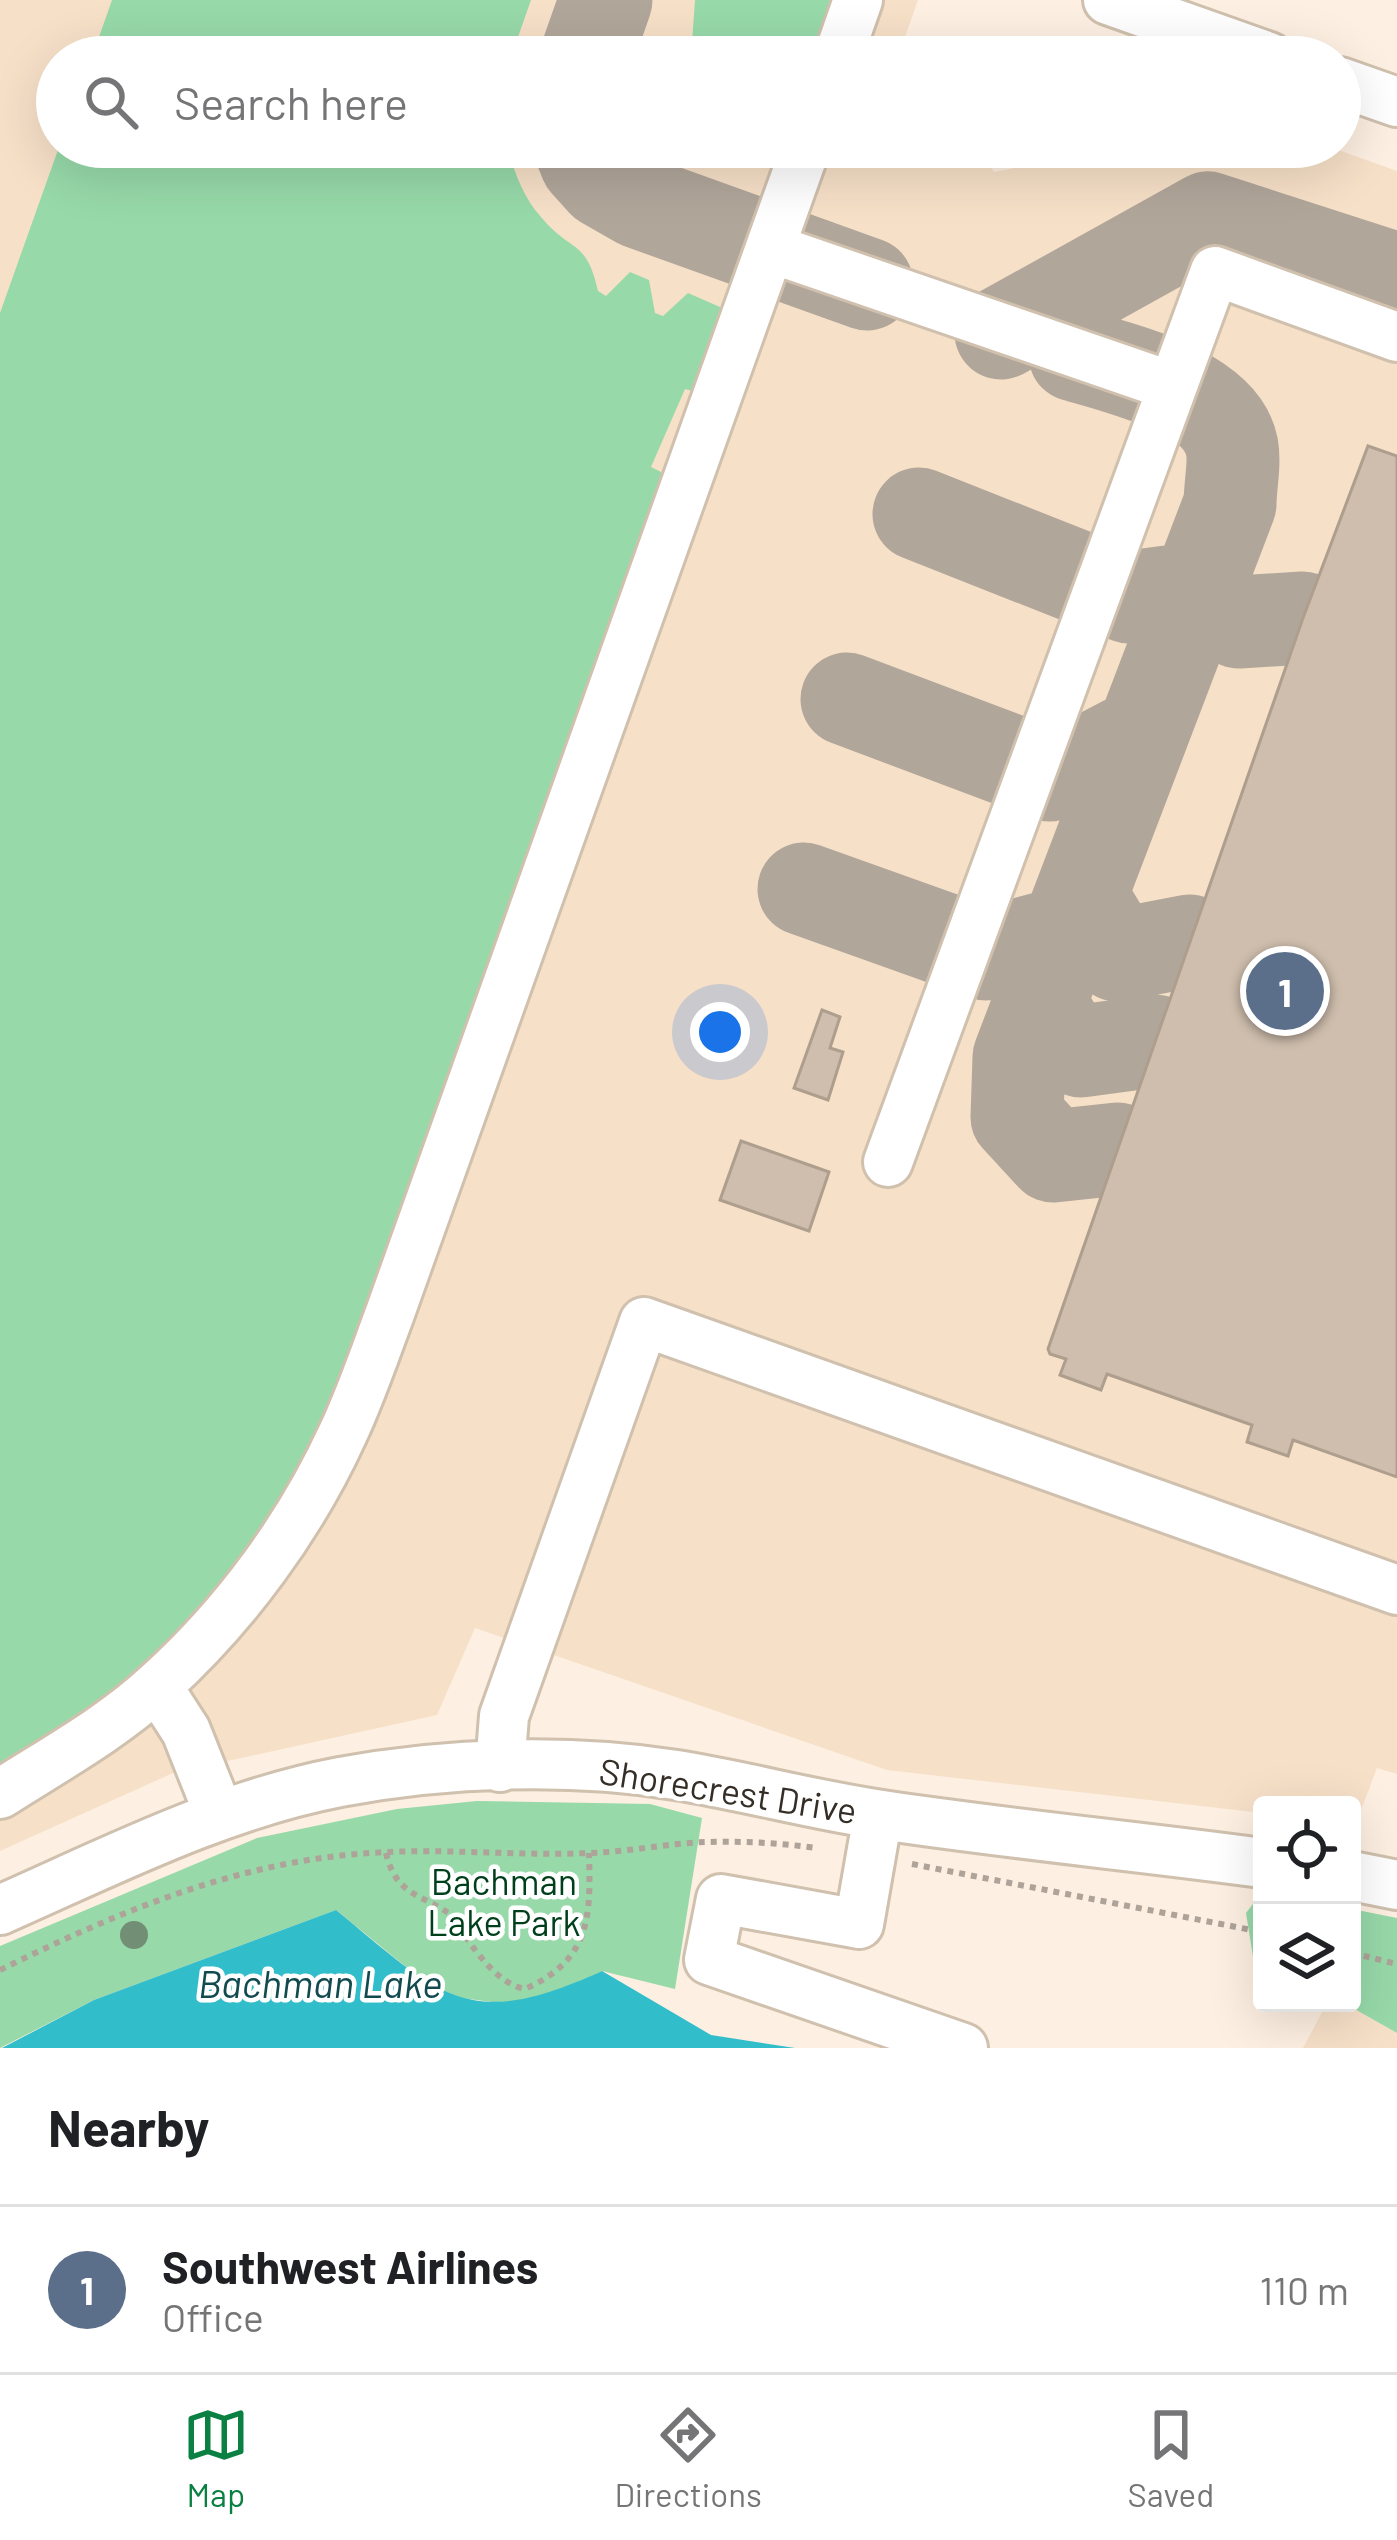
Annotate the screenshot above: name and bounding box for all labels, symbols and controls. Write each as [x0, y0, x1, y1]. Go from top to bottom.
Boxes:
search box [36, 36, 1361, 168]
icon: search [78, 69, 144, 135]
text: Search here [174, 75, 408, 129]
pin: 1 [1246, 946, 1324, 1036]
your location [690, 1002, 750, 1062]
street label: Shorecrest Drive [596, 1748, 860, 1831]
map controls [1253, 1796, 1361, 2012]
button: locate [1253, 1796, 1361, 1904]
park label: Bachman Lake Park [427, 1859, 581, 1943]
button: layers [1253, 1904, 1361, 2012]
water label: Bachman Lake [198, 1959, 442, 2006]
text: Nearby [48, 2096, 209, 2157]
text: Southwest Airlines [162, 2239, 538, 2293]
text: 1 [80, 2266, 94, 2313]
text: 110 m [1259, 2266, 1349, 2313]
text: Office [162, 2293, 264, 2340]
tab: Map [183, 2402, 249, 2514]
tab: Directions [614, 2402, 762, 2514]
tab: Saved [1128, 2402, 1214, 2514]

